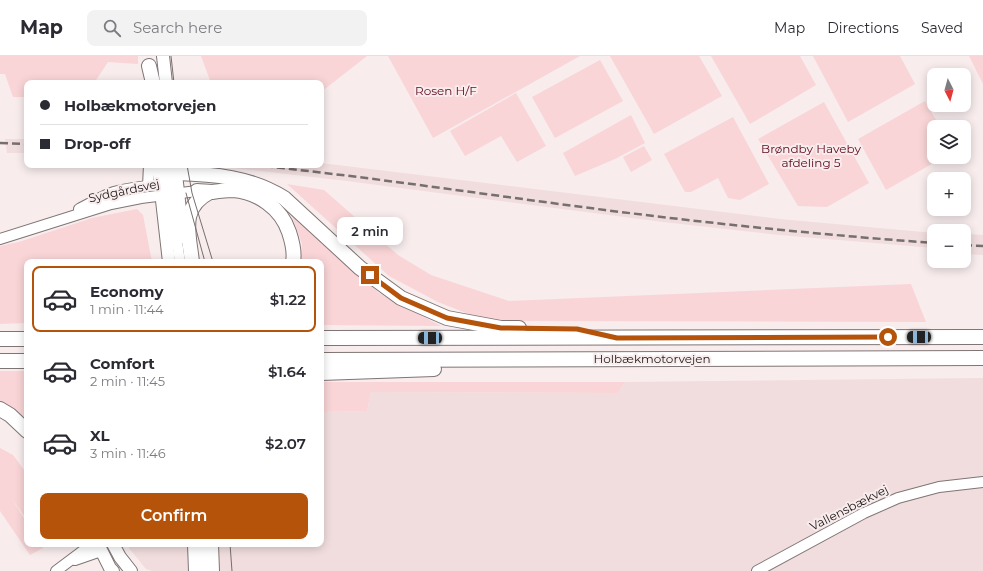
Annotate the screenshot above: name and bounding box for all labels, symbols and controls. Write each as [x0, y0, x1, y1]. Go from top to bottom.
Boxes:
search box [87, 10, 367, 46]
text: Map [20, 16, 63, 39]
icon: search [101, 17, 123, 39]
text: Search here [133, 18, 222, 37]
text: Map [774, 19, 805, 37]
text: Directions [827, 19, 899, 37]
text: Saved [921, 19, 963, 37]
north arrow [927, 68, 971, 112]
map controls [927, 68, 971, 268]
park label: Rosen H/F [415, 83, 477, 98]
text: Holbækmotorvejen [64, 96, 216, 115]
button: layers [927, 120, 971, 164]
text: Drop-off [64, 134, 131, 153]
park label: Brøndby Haveby afdeling 5 [761, 141, 861, 170]
button: + [927, 172, 971, 216]
street label: Sydgårdsvej [87, 176, 161, 205]
callout: 2 min [337, 217, 403, 245]
text: 2 min [351, 223, 389, 239]
button: − [927, 224, 971, 268]
route end [361, 266, 379, 284]
icon: car [42, 281, 78, 317]
text: Economy [90, 282, 163, 301]
text: $1.22 [270, 290, 306, 309]
text: 1 min · 11:44 [90, 301, 164, 317]
route start [879, 328, 897, 346]
car [907, 331, 931, 343]
car [418, 332, 442, 344]
street label: Holbækmotorvejen [593, 351, 711, 366]
icon: car [42, 353, 78, 389]
text: Comfort [90, 354, 155, 373]
text: $1.64 [268, 362, 306, 381]
text: 2 min · 11:45 [90, 373, 165, 389]
icon: car [42, 425, 78, 461]
text: XL [90, 426, 109, 445]
text: $2.07 [265, 434, 306, 453]
text: 3 min · 11:46 [90, 445, 166, 461]
street label: Vallensbækvej [807, 481, 891, 534]
button: Confirm [40, 493, 308, 539]

